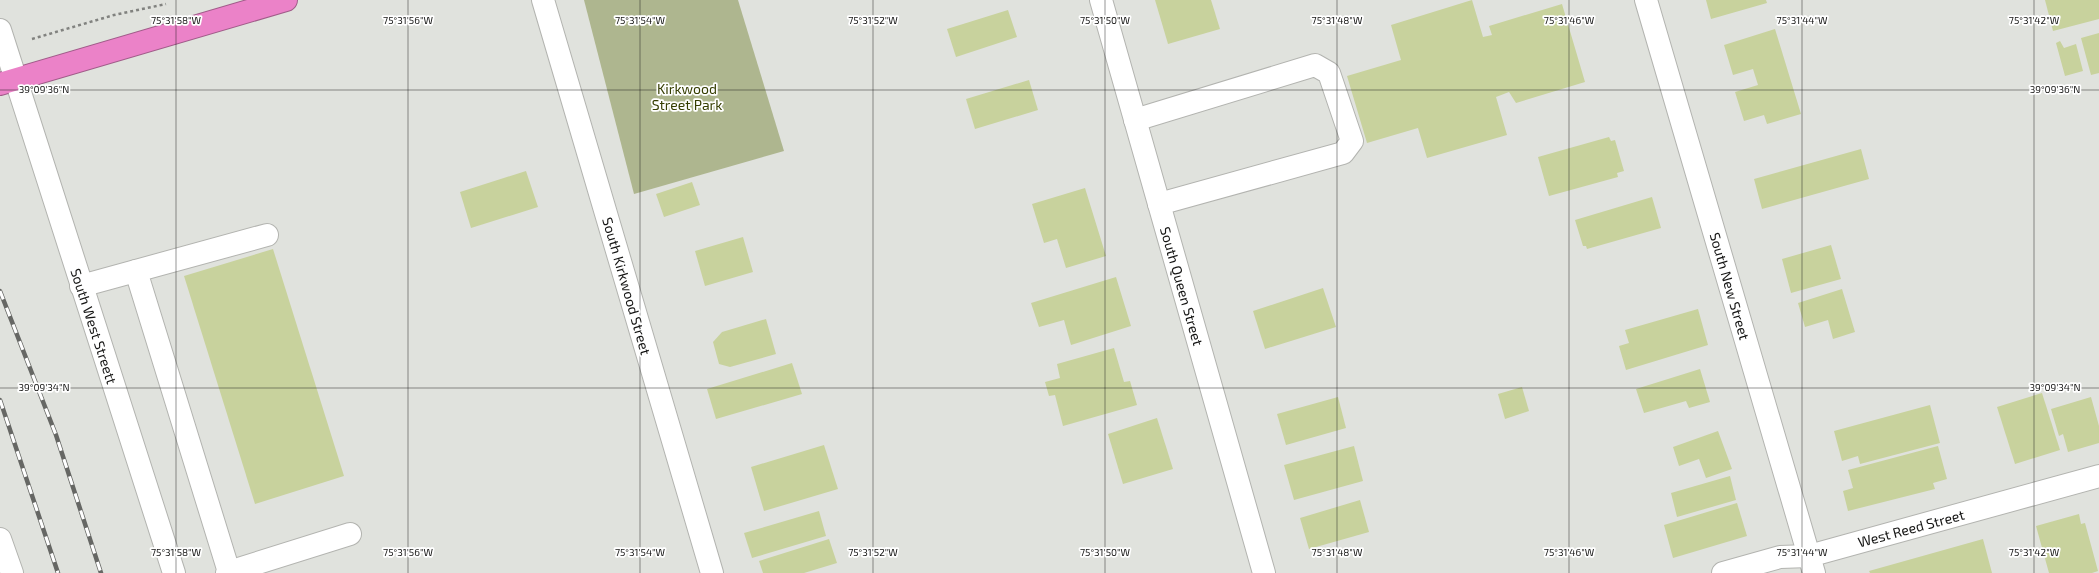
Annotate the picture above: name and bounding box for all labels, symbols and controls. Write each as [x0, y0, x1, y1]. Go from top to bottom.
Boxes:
text: 75°31'58"W [151, 14, 202, 26]
text: 75°31'56"W [383, 14, 433, 26]
text: 75°31'54"W [615, 14, 666, 26]
text: 75°31'52"W [848, 14, 898, 26]
text: 75°31'50"W [1080, 14, 1131, 26]
text: 75°31'48"W [1312, 14, 1363, 26]
text: 75°31'46"W [1544, 14, 1595, 26]
text: 75°31'44"W [1777, 14, 1828, 26]
text: 75°31'42"W [2009, 14, 2060, 26]
park label: Kirkwood Street Park [652, 80, 722, 113]
text: 39°09'36"N [19, 83, 69, 95]
text: 39°09'36"N [2030, 83, 2080, 95]
street label: South Kirkwood Street [599, 215, 655, 357]
street label: South Queen Street [1157, 225, 1207, 347]
street label: South New Street [1707, 230, 1753, 342]
street label: South West Streett [67, 266, 121, 386]
text: 39°09'34"N [19, 381, 70, 393]
text: 39°09'34"N [2030, 381, 2081, 393]
street label: West Reed Street [1856, 506, 1966, 550]
text: 75°31'58"W [151, 546, 202, 558]
text: 75°31'56"W [383, 546, 433, 558]
text: 75°31'54"W [615, 546, 666, 558]
text: 75°31'52"W [848, 546, 898, 558]
text: 75°31'50"W [1080, 546, 1131, 558]
text: 75°31'48"W [1312, 546, 1363, 558]
text: 75°31'46"W [1544, 546, 1595, 558]
text: 75°31'44"W [1777, 546, 1828, 558]
text: 75°31'42"W [2009, 546, 2060, 558]

